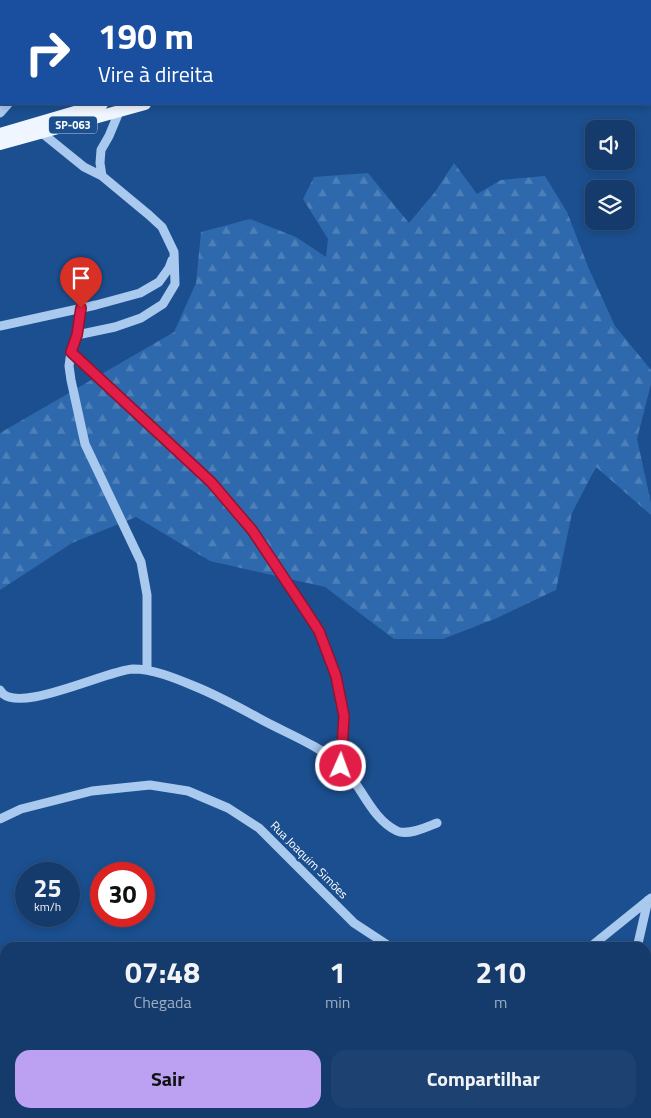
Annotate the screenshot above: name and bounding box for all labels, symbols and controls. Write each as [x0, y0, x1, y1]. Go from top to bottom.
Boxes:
text: 190 m [98, 9, 194, 63]
icon: right [15, 20, 80, 85]
text: Vire à direita [98, 57, 213, 91]
road number: SP-063 [49, 116, 97, 134]
map controls [585, 120, 635, 230]
button: sound [585, 120, 635, 170]
button: layers [585, 180, 635, 230]
pin [60, 257, 102, 308]
icon: arrive [67, 264, 95, 292]
position arrow [314, 739, 366, 791]
street label: Rua Joaquim Simões [266, 816, 353, 903]
speed limit sign: 30 [90, 862, 155, 927]
text: 25 [33, 869, 62, 907]
text: km/h [34, 897, 61, 916]
text: 07:48 [125, 949, 200, 995]
text: 1 [329, 949, 346, 995]
text: 210 [476, 949, 526, 995]
text: Chegada [133, 990, 192, 1014]
text: min [325, 990, 350, 1014]
text: m [494, 990, 507, 1014]
button: Sair [15, 1050, 321, 1108]
button: Compartilhar [331, 1050, 636, 1108]

